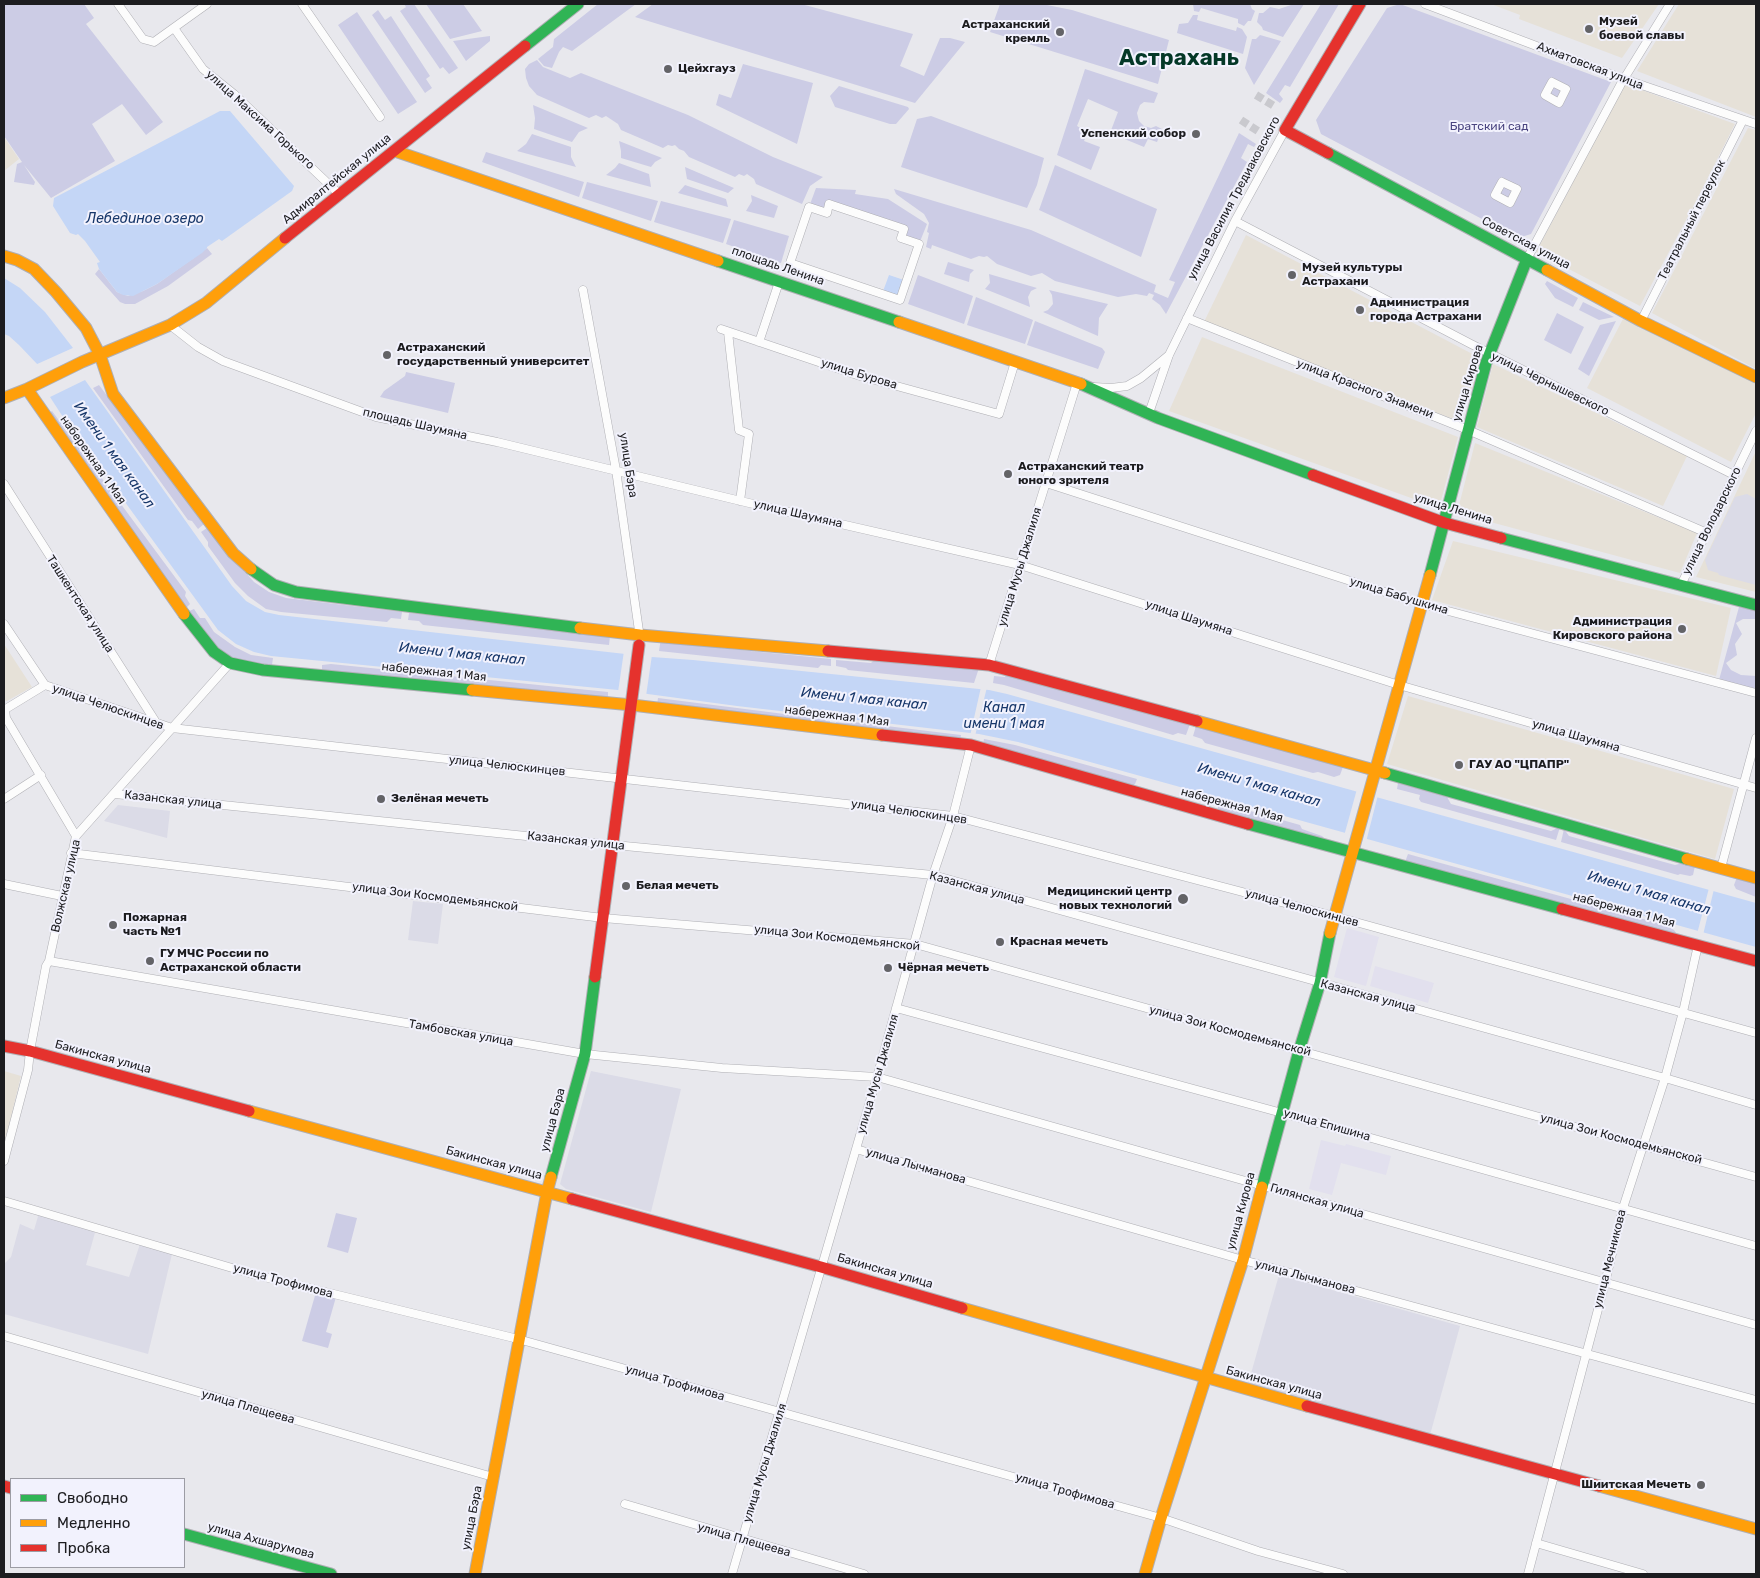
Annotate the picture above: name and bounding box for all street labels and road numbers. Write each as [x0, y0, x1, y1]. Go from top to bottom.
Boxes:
street label: Ахматовская улица [1535, 39, 1645, 93]
street label: улица Максима Горького [203, 67, 317, 173]
street label: улица Василия Тредиаковского [1185, 114, 1283, 282]
street label: Адмиралтейская улица [280, 131, 394, 227]
street label: Театральный переулок [1655, 157, 1729, 283]
street label: Советская улица [1479, 214, 1573, 272]
street label: площадь Ленина [730, 243, 826, 289]
street label: улица Кирова [1449, 343, 1487, 423]
street label: улица Чернышевского [1489, 349, 1611, 419]
street label: улица Бурова [819, 356, 899, 392]
street label: улица Красного Знамени [1295, 356, 1435, 422]
street label: площадь Шаумяна [361, 405, 469, 443]
street label: набережная 1 Мая [57, 413, 129, 507]
street label: улица Бэра [616, 431, 640, 499]
street label: улица Володарского [1680, 465, 1744, 577]
street label: улица Ленина [1412, 490, 1494, 528]
street label: улица Шаумяна [752, 497, 844, 531]
street label: улица Мусы Джалиля [995, 506, 1045, 628]
street label: Ташкентская улица [43, 553, 117, 655]
street label: улица Бабушкина [1348, 574, 1450, 618]
street label: улица Шаумяна [1144, 597, 1234, 639]
street label: набережная 1 Мая [381, 659, 487, 685]
street label: улица Челюскинцев [50, 681, 166, 733]
street label: набережная 1 Мая [784, 702, 890, 730]
street label: улица Шаумяна [1530, 717, 1622, 755]
street label: улица Челюскинцев [448, 753, 566, 779]
street label: набережная 1 Мая [1179, 784, 1285, 826]
street label: Казанская улица [123, 788, 223, 812]
street label: улица Челюскинцев [850, 797, 968, 827]
street label: Казанская улица [526, 829, 626, 853]
street label: Волжская улица [48, 838, 84, 934]
street label: Казанская улица [928, 868, 1026, 908]
street label: улица Зои Космодемьянской [351, 880, 519, 914]
street label: улица Челюскинцев [1244, 886, 1360, 930]
street label: набережная 1 Мая [1571, 889, 1677, 931]
street label: улица Зои Космодемьянской [753, 922, 921, 954]
street label: Казанская улица [1319, 976, 1417, 1016]
street label: улица Зои Космодемьянской [1148, 1002, 1312, 1060]
street label: улица Мусы Джалиля [854, 1012, 902, 1136]
street label: Тамбовская улица [408, 1017, 514, 1049]
street label: Бакинская улица [53, 1037, 153, 1077]
street label: улица Бэра [538, 1086, 568, 1154]
street label: улица Епишина [1282, 1106, 1372, 1144]
street label: улица Зои Космодемьянской [1539, 1110, 1703, 1168]
street label: Бакинская улица [444, 1143, 544, 1183]
street label: улица Лычманова [864, 1145, 968, 1187]
street label: улица Кирова [1224, 1171, 1258, 1251]
street label: Гилянская улица [1268, 1181, 1366, 1221]
street label: улица Мечникова [1591, 1208, 1629, 1310]
street label: Бакинская улица [835, 1250, 935, 1292]
street label: улица Лычманова [1253, 1257, 1357, 1297]
street label: улица Трофимова [231, 1261, 335, 1301]
street label: улица Трофимова [624, 1362, 726, 1404]
street label: Бакинская улица [1224, 1363, 1324, 1403]
street label: улица Плещеева [200, 1387, 296, 1427]
street label: улица Мусы Джалиля [740, 1402, 790, 1524]
street label: улица Трофимова [1014, 1470, 1116, 1512]
street label: улица Бэра [459, 1484, 485, 1552]
street label: улица Ахшарумова [206, 1520, 316, 1562]
street label: улица Плещеева [696, 1520, 792, 1560]

